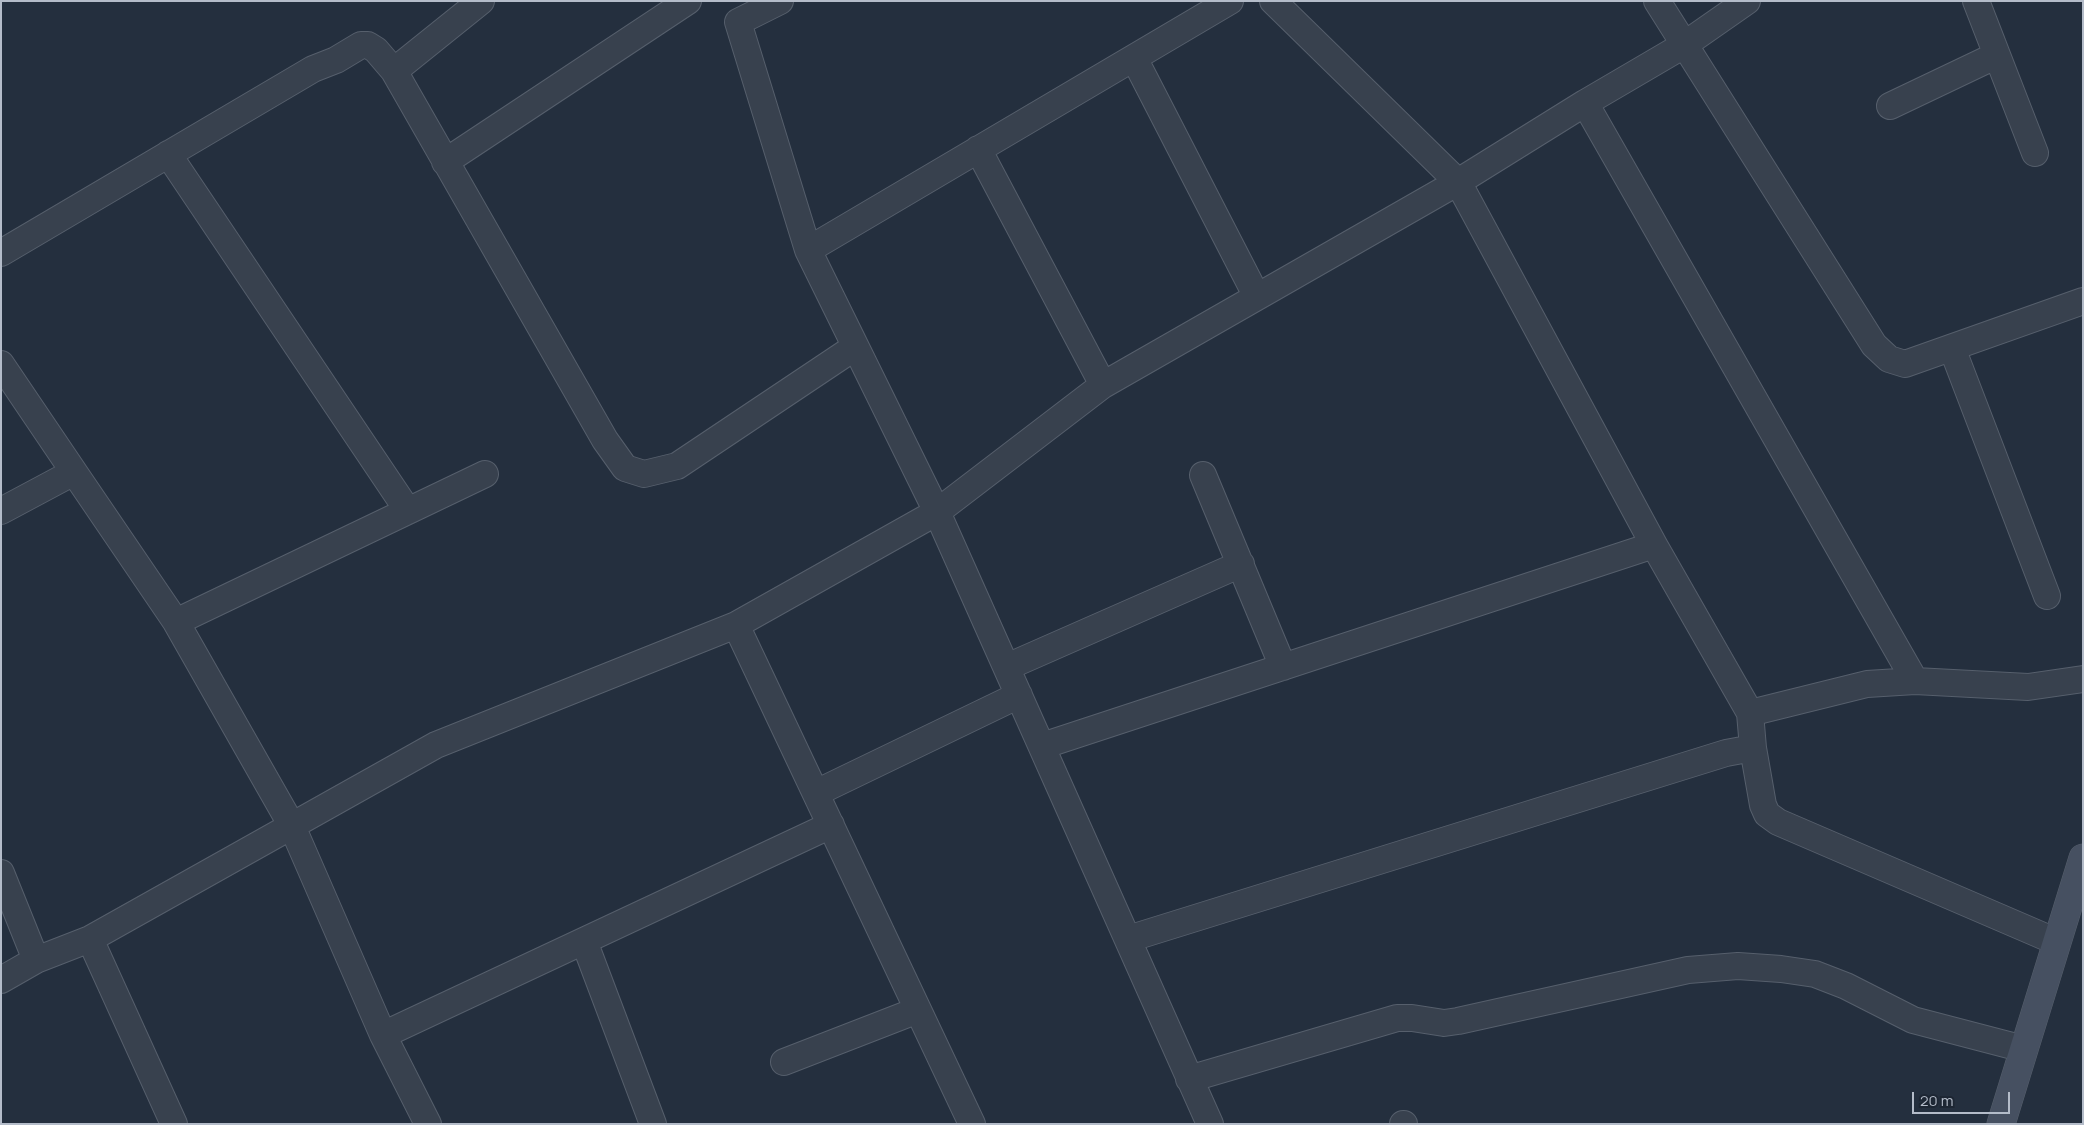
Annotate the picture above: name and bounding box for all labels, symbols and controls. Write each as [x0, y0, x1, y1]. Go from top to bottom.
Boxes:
scale bar [1914, 1082, 2012, 1114]
text: 20 m [1920, 1090, 1953, 1111]

